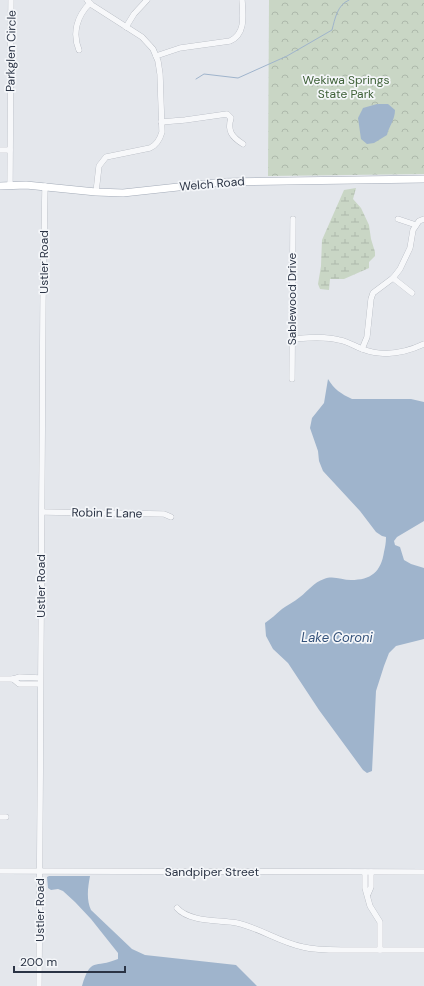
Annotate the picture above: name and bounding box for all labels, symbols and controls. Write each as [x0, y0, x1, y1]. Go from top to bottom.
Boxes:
street label: Parkglen Circle [2, 10, 20, 92]
park label: Wekiwa Springs State Park [303, 72, 389, 102]
street label: Welch Road [179, 173, 245, 195]
street label: Ustler Road [36, 230, 52, 294]
street label: Sablewood Drive [284, 253, 300, 345]
street label: Robin E Lane [71, 504, 143, 522]
street label: Ustler Road [33, 554, 49, 618]
water label: Lake Coroni [301, 629, 374, 646]
street label: Sandpiper Street [165, 864, 259, 880]
street label: Ustler Road [32, 878, 48, 942]
scale bar [14, 948, 125, 974]
text: 200 m [20, 954, 57, 970]

